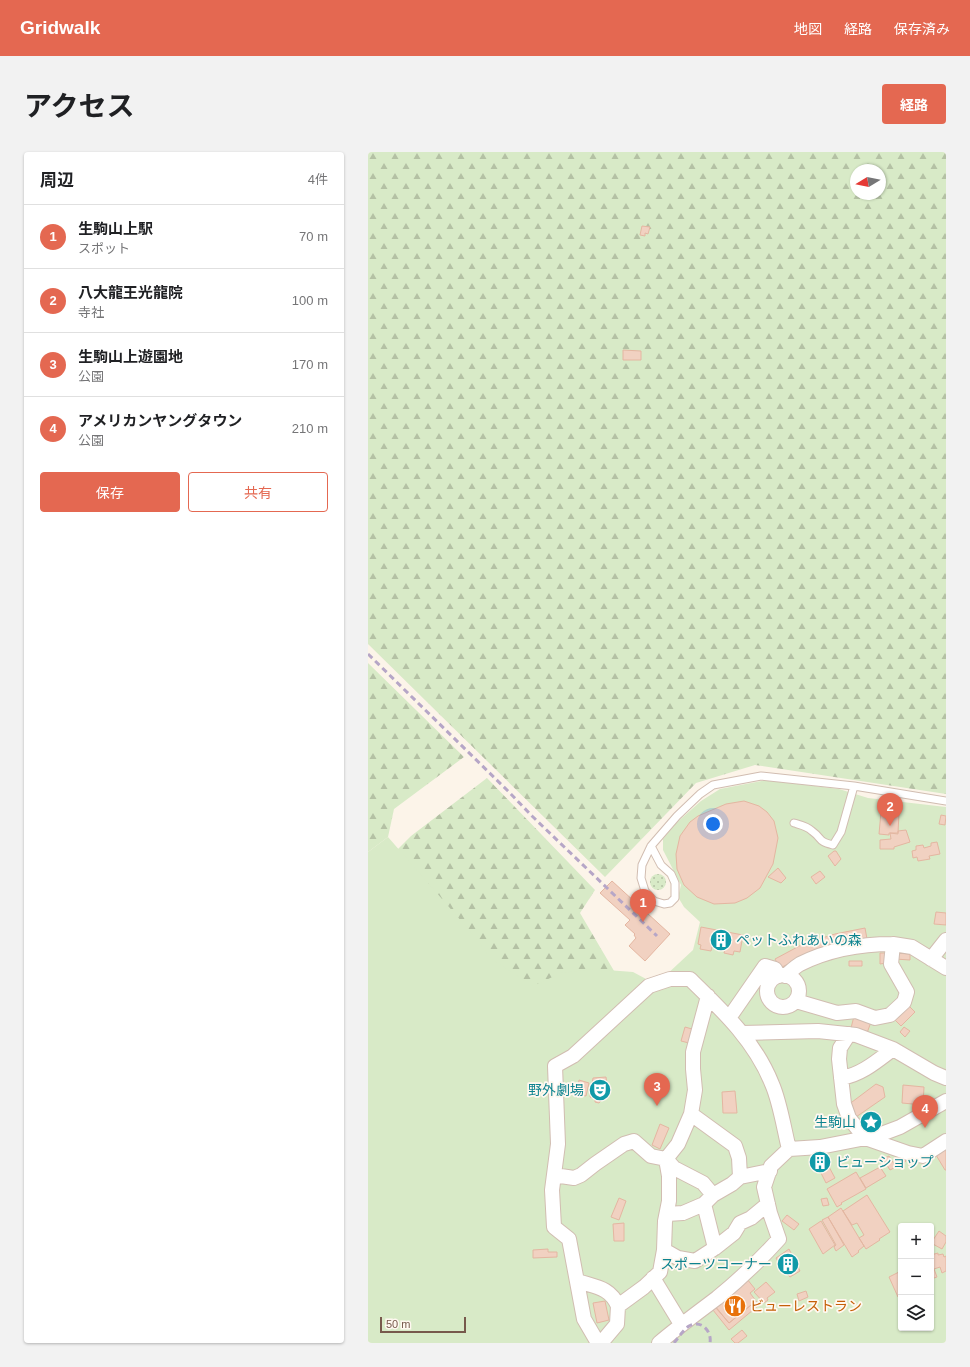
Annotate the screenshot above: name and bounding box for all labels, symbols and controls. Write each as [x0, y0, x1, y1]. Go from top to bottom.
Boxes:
text: Gridwalk [20, 17, 100, 38]
text: 地図 [794, 21, 822, 37]
text: 経路 [844, 21, 872, 37]
text: 保存済み [894, 21, 950, 37]
button: 経路 [882, 84, 946, 124]
text: アクセス [24, 91, 135, 122]
north arrow [850, 164, 886, 200]
text: 周辺 [40, 171, 74, 190]
text: 4件 [308, 172, 328, 187]
text: 生駒山上駅 [78, 220, 153, 237]
text: 1 [49, 229, 57, 244]
text: 70 m [299, 229, 328, 244]
text: スポット [78, 241, 130, 256]
text: 八大龍王光龍院 [78, 284, 183, 301]
text: 2 [49, 293, 57, 308]
text: 100 m [292, 293, 328, 308]
text: 寺社 [78, 305, 104, 320]
text: 生駒山上遊園地 [78, 348, 183, 365]
text: 3 [49, 357, 57, 372]
text: 170 m [292, 357, 328, 372]
text: 公園 [78, 369, 104, 384]
text: アメリカンヤングタウン [78, 412, 242, 429]
text: 4 [49, 421, 57, 436]
text: 210 m [292, 421, 328, 436]
text: 公園 [78, 433, 104, 448]
button: 保存 [40, 472, 180, 512]
button: 共有 [188, 472, 328, 512]
pin: 2 [877, 793, 903, 826]
your location [703, 814, 723, 834]
pin: 1 [630, 889, 656, 922]
building icon: ペットふれあいの森 [708, 927, 734, 953]
place label: ペットふれあいの森 [736, 932, 862, 948]
pin: 3 [644, 1073, 670, 1106]
theatre icon: 野外劇場 [587, 1077, 613, 1103]
place label: 野外劇場 [528, 1082, 584, 1098]
pin: 4 [912, 1095, 938, 1128]
place icon: 生駒山 [858, 1109, 884, 1135]
place label: 生駒山 [814, 1114, 856, 1130]
building icon: ビューショップ [807, 1149, 833, 1175]
place label: ビューショップ [836, 1154, 934, 1170]
map controls [898, 1223, 934, 1331]
button: + [898, 1223, 934, 1259]
building icon: スポーツコーナー [775, 1251, 801, 1277]
place label: スポーツコーナー [660, 1256, 772, 1272]
button: − [898, 1259, 934, 1295]
restaurant icon: ビューレストラン [722, 1293, 748, 1319]
button: layers [898, 1295, 934, 1331]
place label: ビューレストラン [750, 1298, 862, 1314]
scale bar [380, 1315, 466, 1334]
text: 50 m [386, 1318, 410, 1330]

